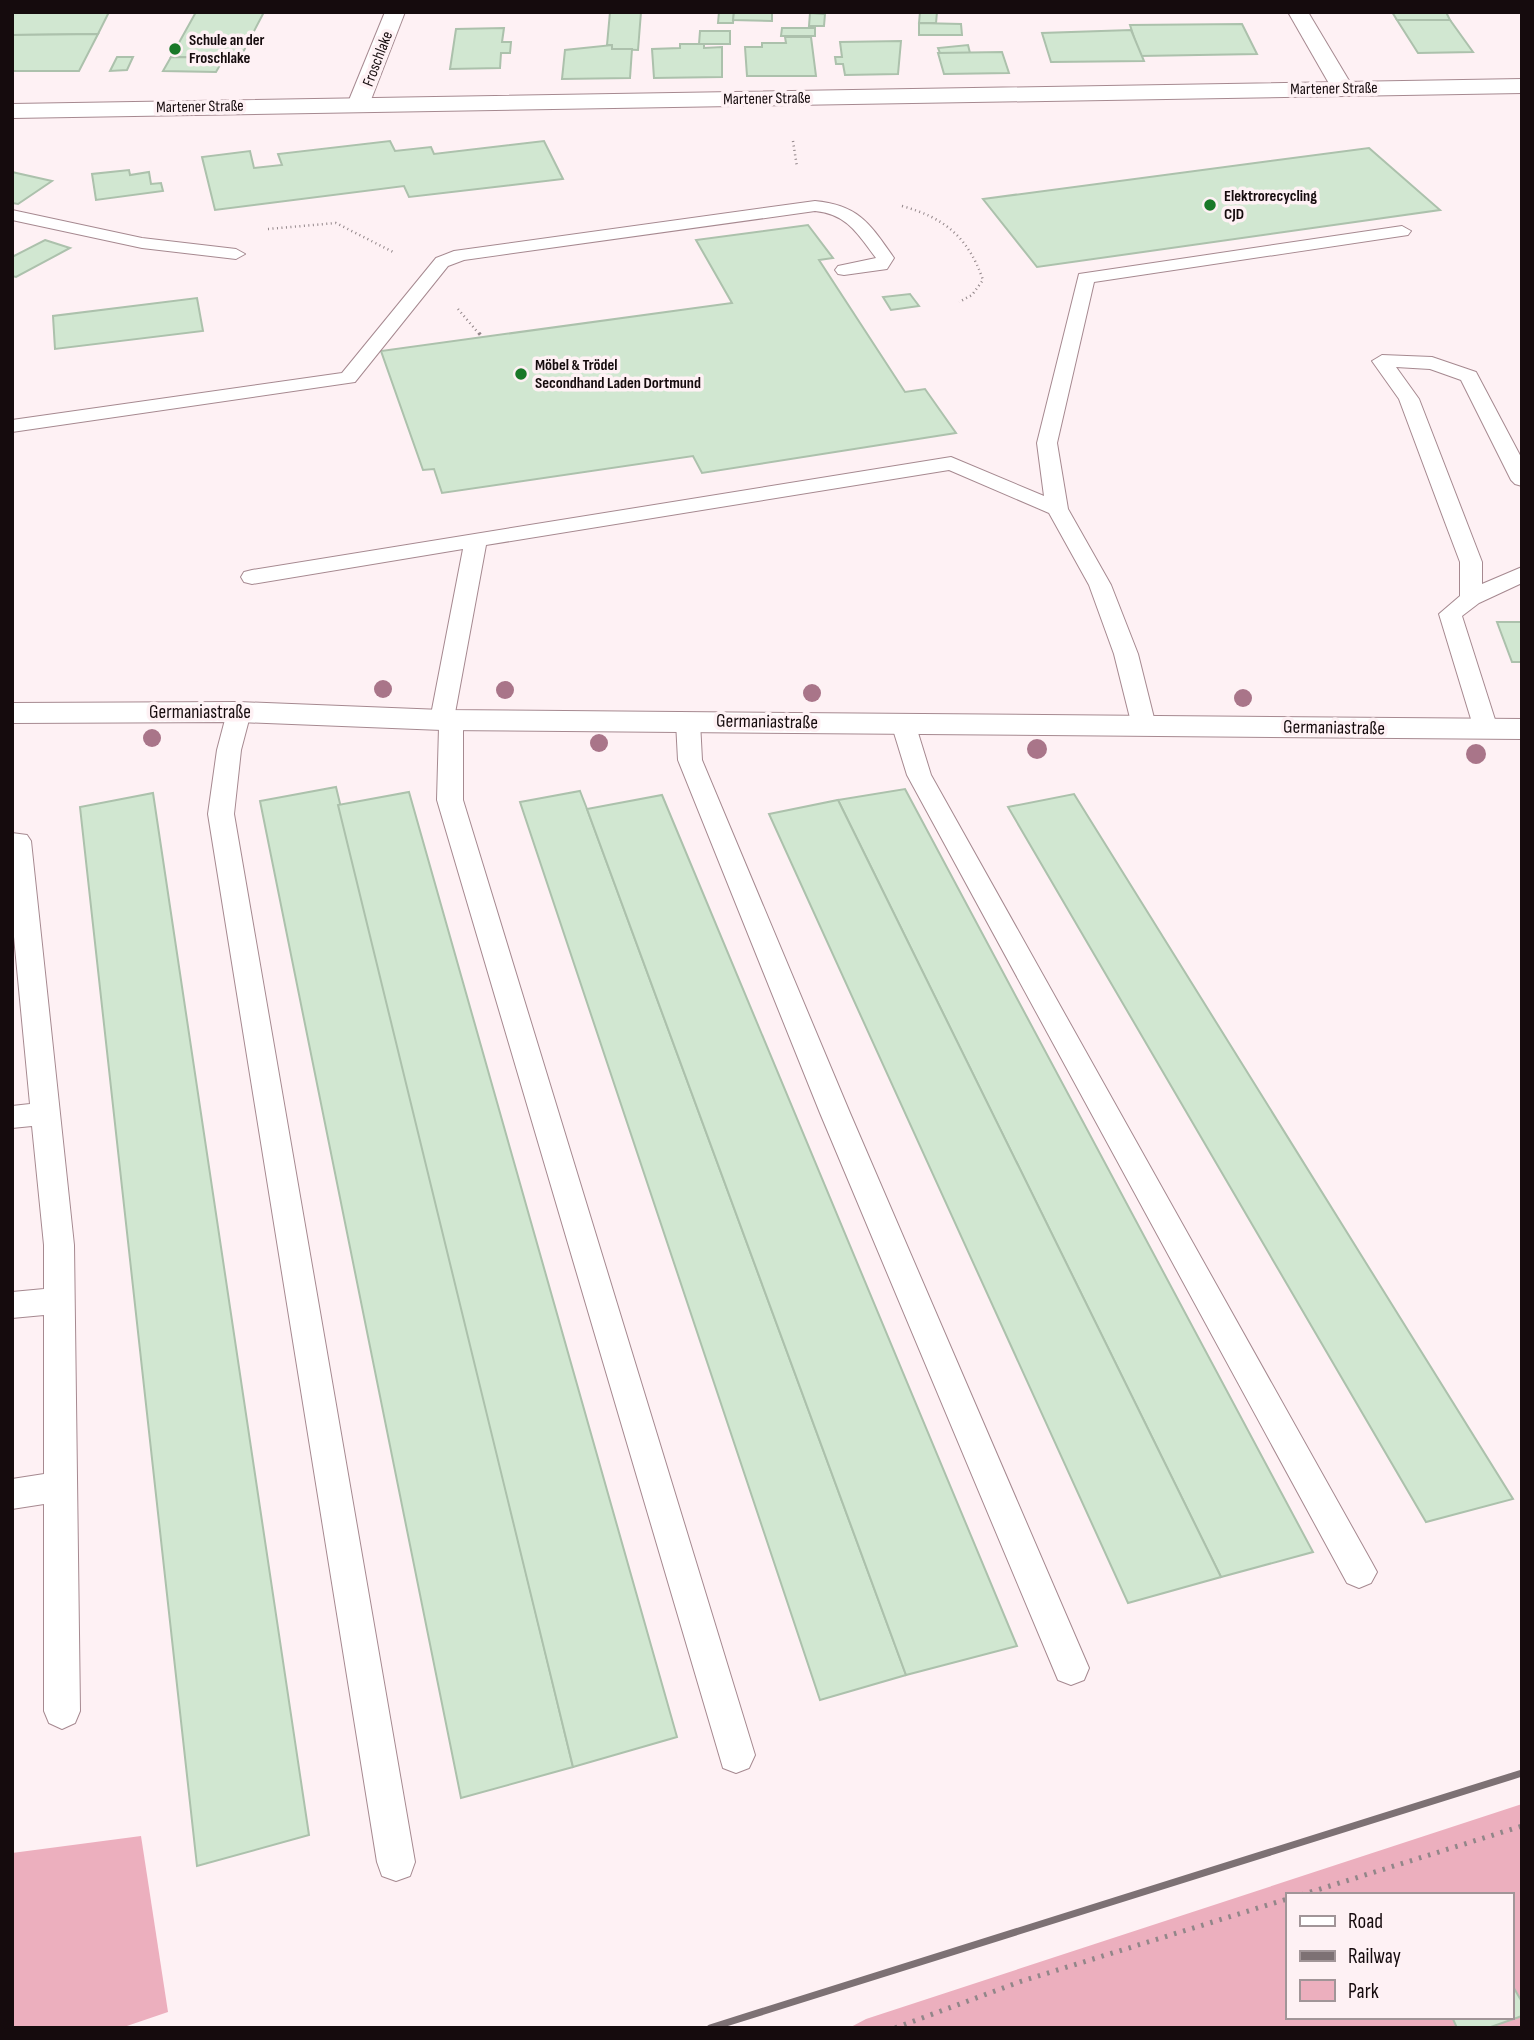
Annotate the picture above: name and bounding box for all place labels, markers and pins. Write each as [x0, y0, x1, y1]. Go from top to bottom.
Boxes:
place label: Schule an der Froschlake [189, 31, 265, 68]
marker: Schule an der Froschlake [167, 41, 183, 57]
place label: Elektrorecycling CJD [1224, 187, 1317, 224]
marker: Elektrorecycling CJD [1202, 197, 1218, 213]
place label: Möbel & Trödel Secondhand Laden Dortmund [535, 356, 701, 393]
marker: Möbel & Trödel Secondhand Laden Dortmund [513, 366, 529, 382]

